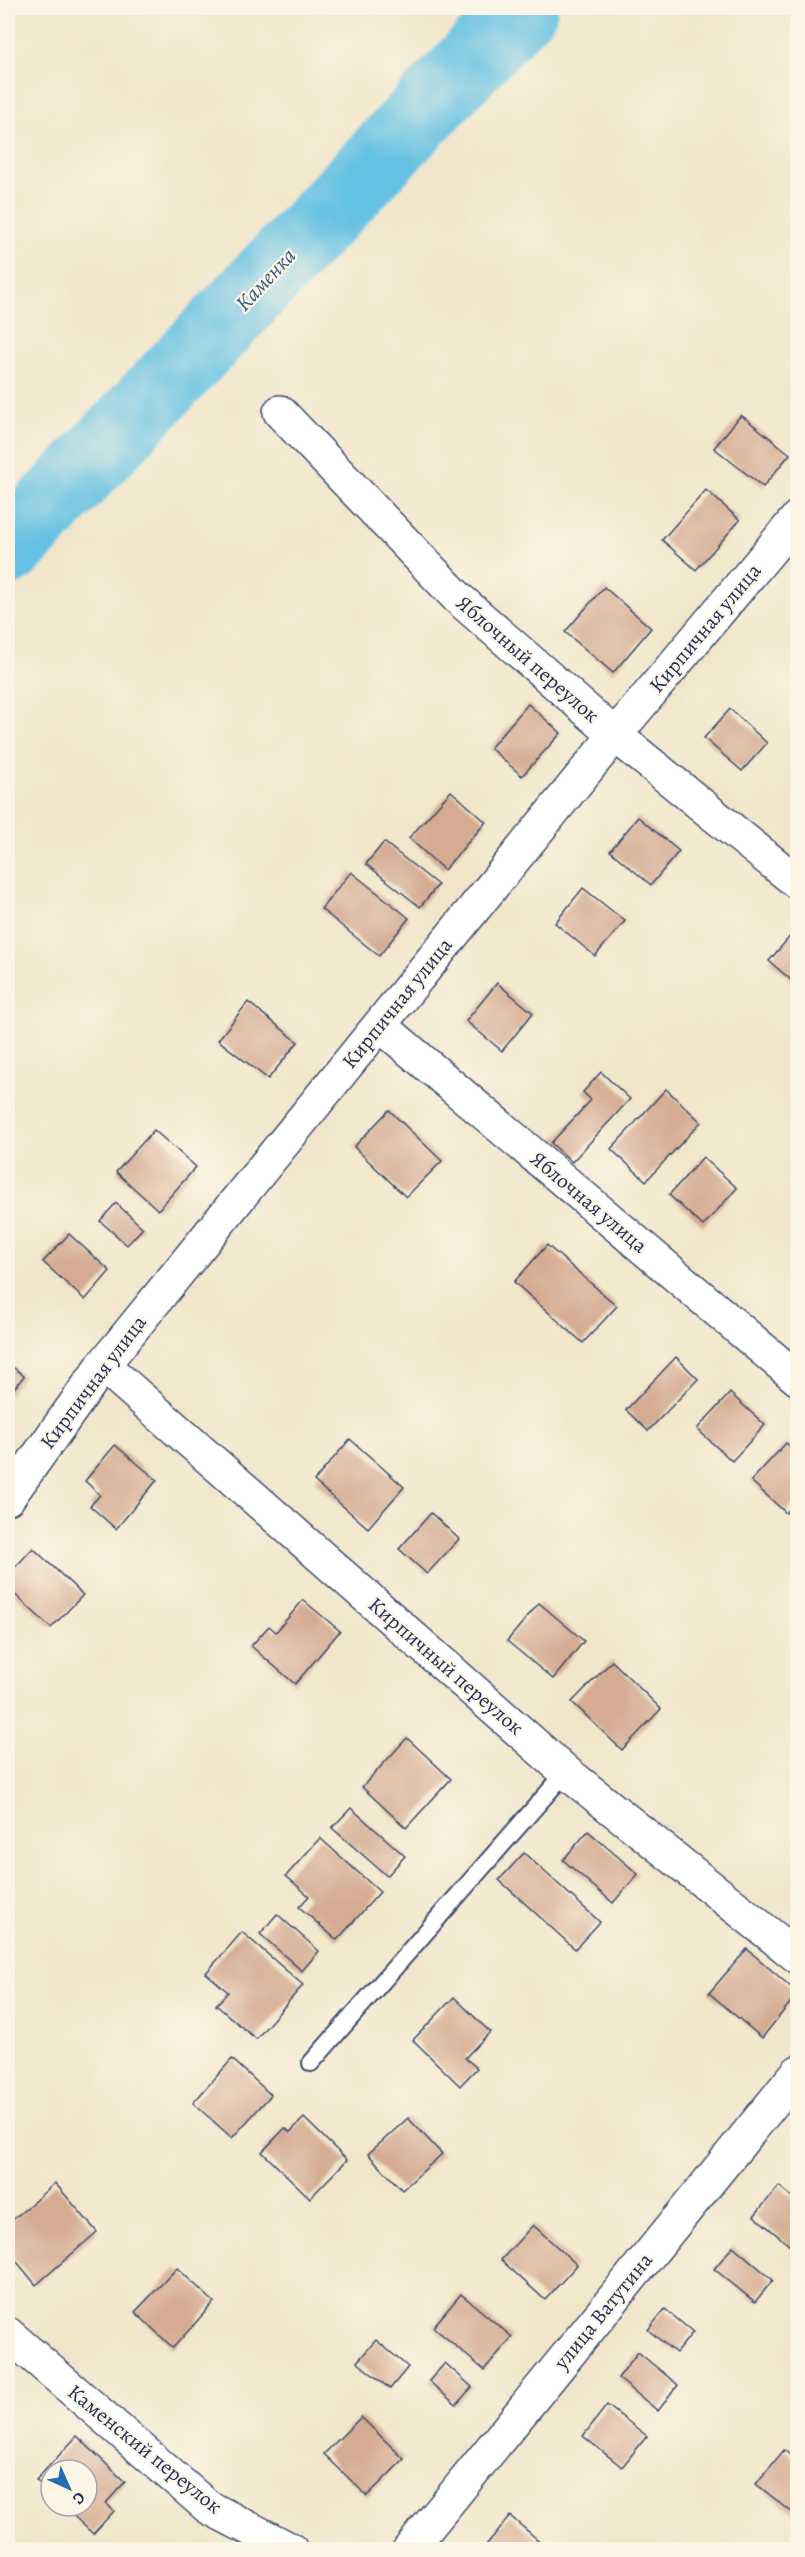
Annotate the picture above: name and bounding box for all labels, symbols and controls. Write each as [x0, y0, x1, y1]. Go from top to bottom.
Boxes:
water label: Каменка [229, 241, 303, 318]
street label: Кирпичная улица [643, 557, 768, 699]
street label: Яблочный переулок [450, 589, 606, 729]
street label: Кирпичная улица [336, 931, 459, 1074]
street label: Яблочная улица [525, 1145, 654, 1259]
street label: Кирпичная улица [33, 1309, 153, 1455]
street label: Кирпичный переулок [362, 1591, 530, 1741]
street label: улица Ватутина [547, 2247, 659, 2376]
street label: Каменский переулок [62, 2378, 228, 2520]
north arrow [39, 2458, 99, 2518]
text: С [68, 2487, 90, 2509]

